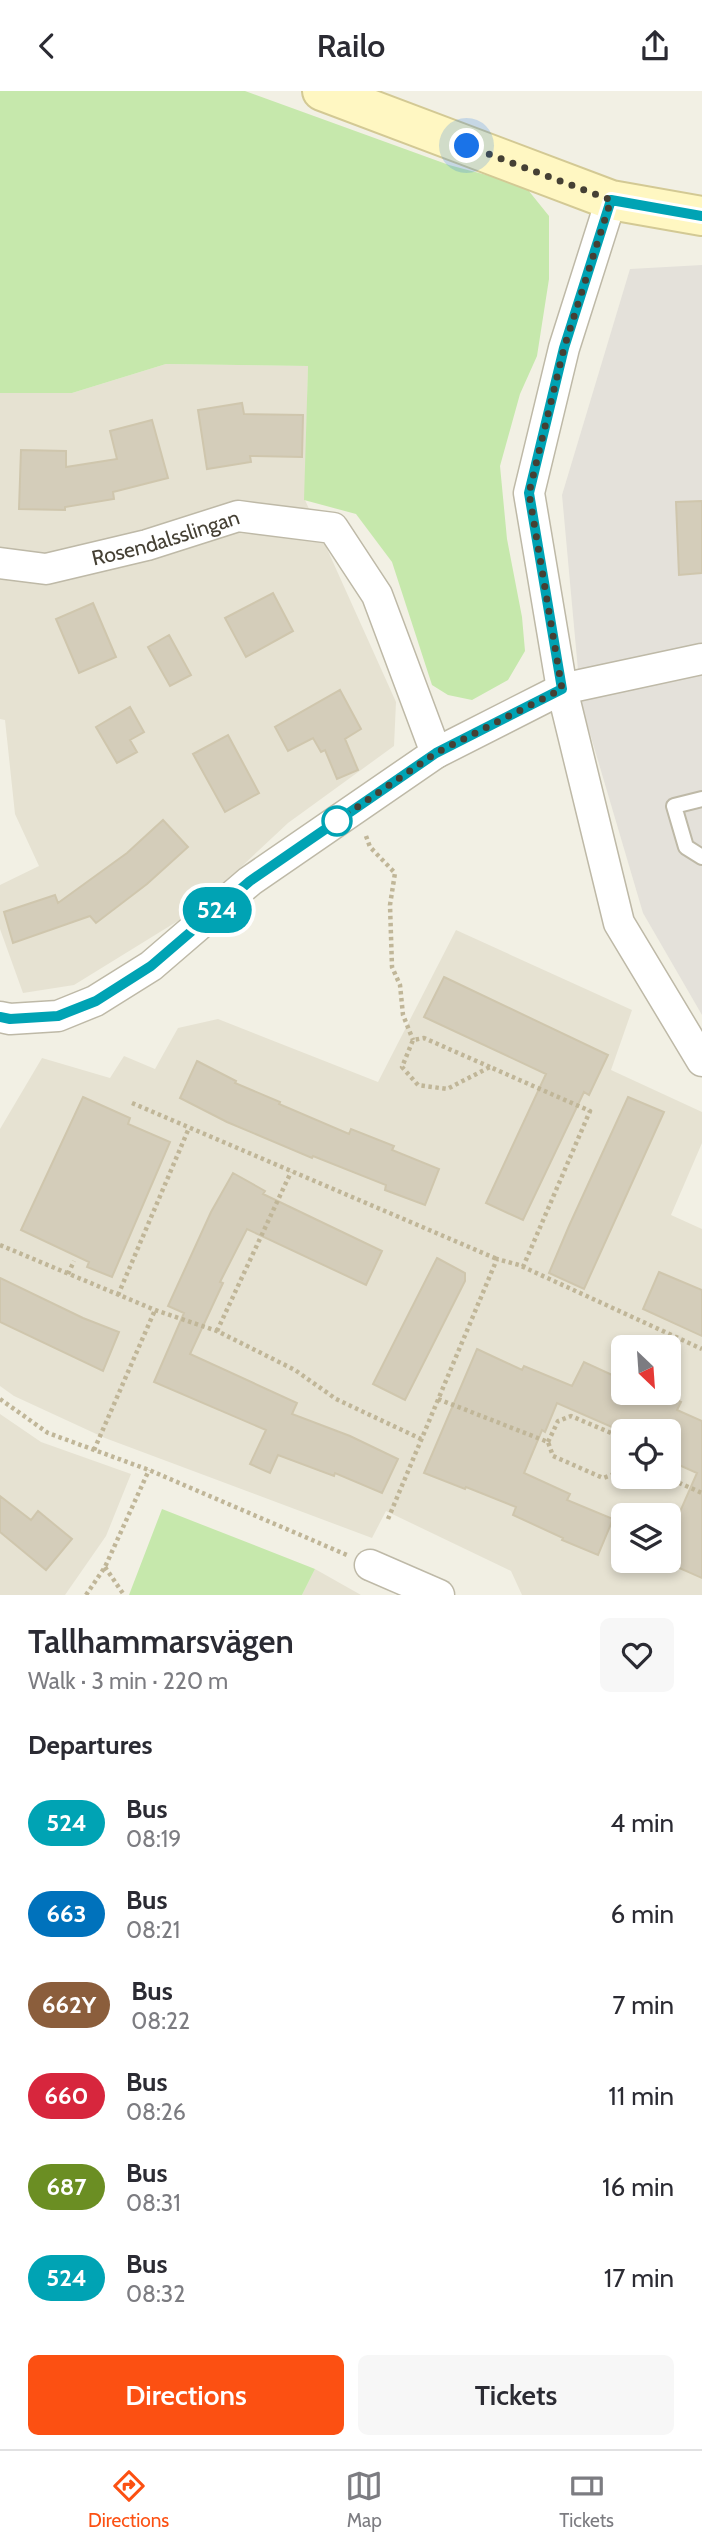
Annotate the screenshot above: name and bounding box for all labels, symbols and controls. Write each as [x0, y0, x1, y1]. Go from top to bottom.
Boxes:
text: Railo [317, 26, 385, 65]
icon: back [28, 27, 66, 65]
icon: share [636, 27, 674, 65]
your location [449, 128, 484, 163]
street label: Rosendalsslingan [89, 504, 242, 570]
unlabelled marker [322, 806, 352, 836]
line badge: 524 [177, 887, 257, 933]
text: 524 [197, 895, 237, 924]
north arrow [611, 1335, 681, 1405]
map controls [611, 1335, 681, 1573]
button: locate [611, 1419, 681, 1489]
button: layers [611, 1503, 681, 1573]
button: heart [600, 1618, 674, 1692]
text: Tallhammarsvägen [28, 1621, 294, 1661]
text: Walk · 3 min · 220 m [28, 1667, 228, 1695]
text: Departures [28, 1729, 152, 1761]
text: Bus [126, 1793, 167, 1825]
text: 4 min [610, 1807, 674, 1839]
text: 524 [46, 1808, 87, 1837]
text: 08:19 [126, 1825, 181, 1853]
text: Bus [126, 1884, 167, 1916]
text: 6 min [611, 1898, 674, 1930]
text: 663 [47, 1899, 86, 1928]
text: 08:21 [126, 1916, 180, 1944]
text: Bus [131, 1975, 173, 2007]
text: 7 min [612, 1989, 674, 2021]
text: 662Y [42, 1990, 96, 2019]
text: 08:22 [131, 2007, 190, 2035]
text: Bus [126, 2066, 167, 2098]
text: 11 min [608, 2080, 674, 2112]
text: 660 [45, 2081, 88, 2110]
text: 08:26 [126, 2098, 186, 2126]
text: Bus [126, 2157, 167, 2189]
text: 16 min [602, 2171, 674, 2203]
text: 687 [46, 2172, 87, 2201]
text: 08:31 [126, 2189, 181, 2217]
text: Bus [126, 2248, 167, 2280]
text: 17 min [604, 2262, 674, 2294]
text: 524 [46, 2263, 87, 2292]
text: 08:32 [126, 2280, 185, 2308]
button: Directions [28, 2355, 344, 2435]
button: Tickets [358, 2355, 674, 2435]
tab: Directions [88, 2467, 169, 2532]
tab: Map [345, 2467, 383, 2532]
tab: Tickets [559, 2467, 614, 2532]

